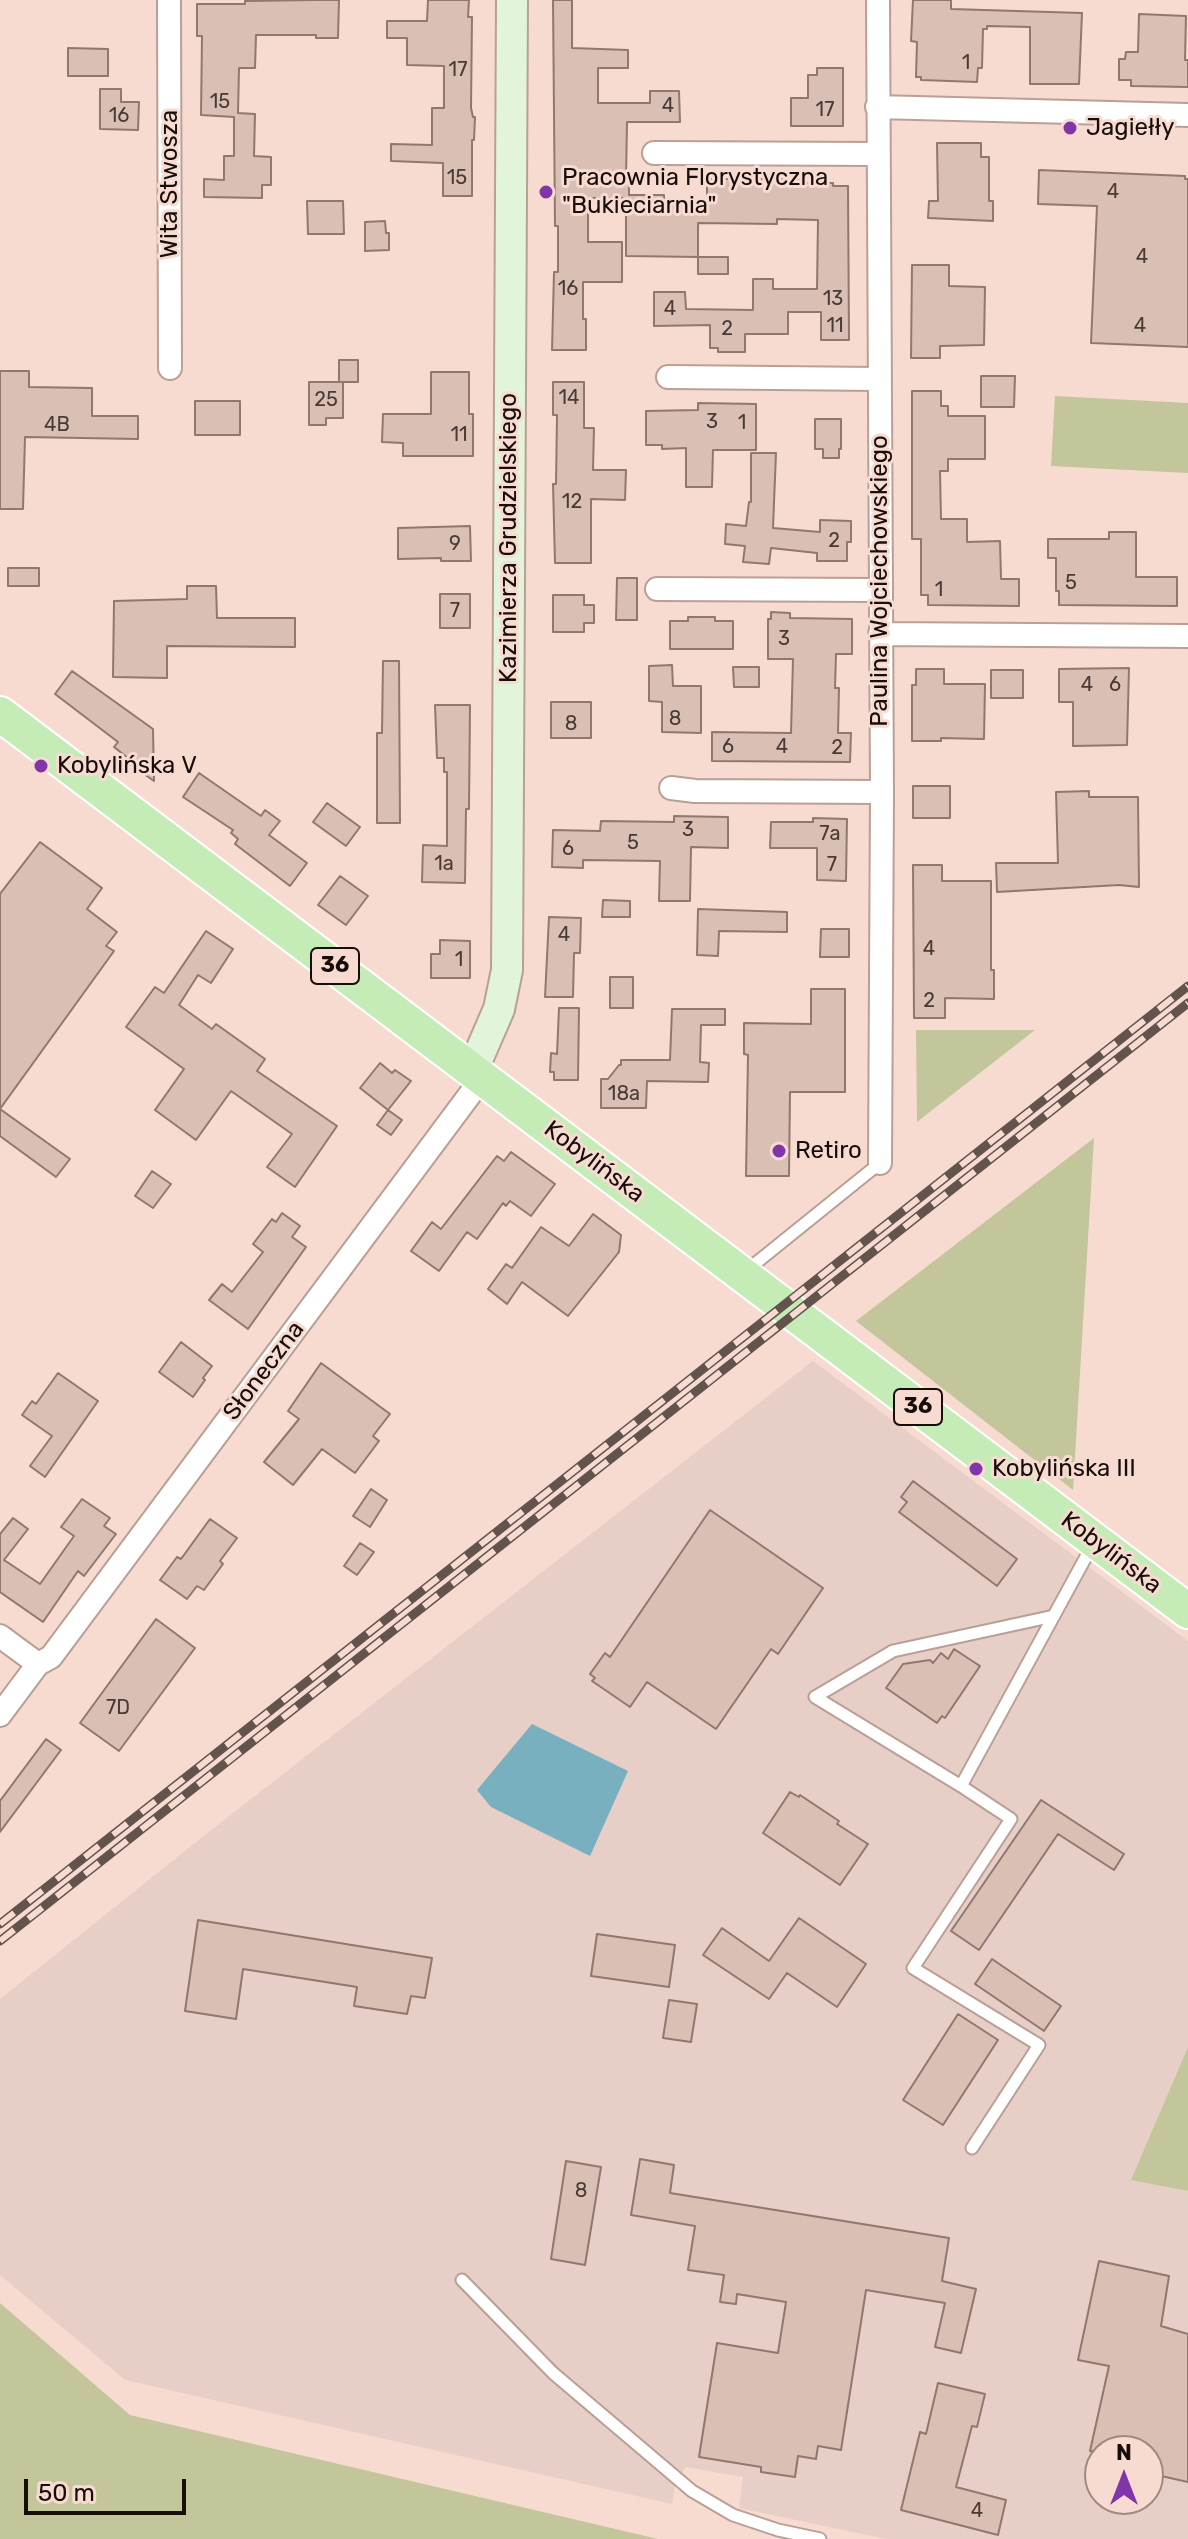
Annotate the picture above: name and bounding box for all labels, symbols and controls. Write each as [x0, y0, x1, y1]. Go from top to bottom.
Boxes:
house number: 1 [962, 51, 970, 75]
house number: 17 [449, 58, 467, 82]
house number: 15 [210, 90, 230, 114]
house number: 4 [662, 94, 674, 118]
house number: 17 [816, 98, 834, 122]
house number: 16 [109, 104, 129, 128]
street label: Wita Stwosza [156, 110, 184, 258]
place label: Jagiełły [1086, 114, 1174, 142]
marker: Jagiełły [1061, 119, 1079, 137]
place label: Pracownia Florystyczna "Bukieciarnia" [562, 164, 828, 220]
house number: 15 [447, 166, 467, 190]
house number: 4 [1107, 180, 1119, 204]
marker: Pracownia Florystyczna "Bukieciarnia" [537, 183, 555, 201]
house number: 4 [1136, 245, 1148, 269]
house number: 16 [558, 277, 578, 301]
house number: 13 [823, 287, 843, 311]
house number: 4 [664, 297, 676, 321]
house number: 11 [826, 314, 844, 338]
house number: 4 [1134, 314, 1146, 338]
house number: 2 [721, 317, 733, 341]
house number: 14 [559, 386, 579, 410]
house number: 25 [314, 388, 338, 412]
street label: Kazimierza Grudzielskiego [495, 393, 523, 683]
house number: 3 [706, 410, 718, 434]
house number: 1 [738, 411, 746, 435]
house number: 4B [44, 413, 70, 437]
house number: 11 [450, 423, 468, 447]
street label: Paulina Wojciechowskiego [866, 435, 894, 727]
house number: 12 [562, 490, 582, 514]
house number: 2 [828, 529, 840, 553]
house number: 9 [449, 532, 461, 556]
house number: 5 [1065, 571, 1077, 595]
house number: 1 [935, 578, 943, 602]
house number: 7 [450, 599, 460, 623]
house number: 3 [778, 627, 790, 651]
house number: 4 [1081, 673, 1093, 697]
house number: 6 [1109, 673, 1121, 697]
house number: 8 [669, 707, 681, 731]
house number: 8 [565, 712, 577, 736]
house number: 6 [722, 735, 734, 759]
house number: 4 [776, 735, 788, 759]
house number: 2 [831, 736, 843, 760]
place label: Kobylińska V [57, 752, 197, 780]
marker: Kobylińska V [32, 757, 50, 775]
house number: 3 [682, 818, 694, 842]
house number: 7a [819, 822, 841, 846]
house number: 5 [627, 831, 639, 855]
house number: 6 [562, 837, 574, 861]
house number: 1a [434, 852, 454, 876]
house number: 7 [827, 853, 837, 877]
house number: 4 [558, 923, 570, 947]
house number: 4 [923, 937, 935, 961]
road number: 36 [311, 948, 359, 984]
house number: 1 [455, 948, 463, 972]
house number: 2 [923, 989, 935, 1013]
house number: 18a [608, 1082, 640, 1106]
street label: Kobylińska [538, 1115, 650, 1209]
place label: Retiro [795, 1137, 862, 1165]
marker: Retiro [770, 1142, 788, 1160]
street label: Słoneczna [217, 1316, 311, 1426]
road number: 36 [894, 1389, 942, 1425]
place label: Kobylińska III [992, 1455, 1136, 1483]
marker: Kobylińska III [967, 1460, 985, 1478]
street label: Kobylińska [1055, 1506, 1167, 1600]
house number: 7D [106, 1696, 130, 1720]
house number: 8 [575, 2179, 587, 2203]
north arrow [1084, 2435, 1164, 2515]
text: N [1116, 2439, 1132, 2466]
scale bar [28, 2463, 190, 2513]
text: 50 m [38, 2479, 95, 2507]
house number: 4 [971, 2499, 983, 2523]

